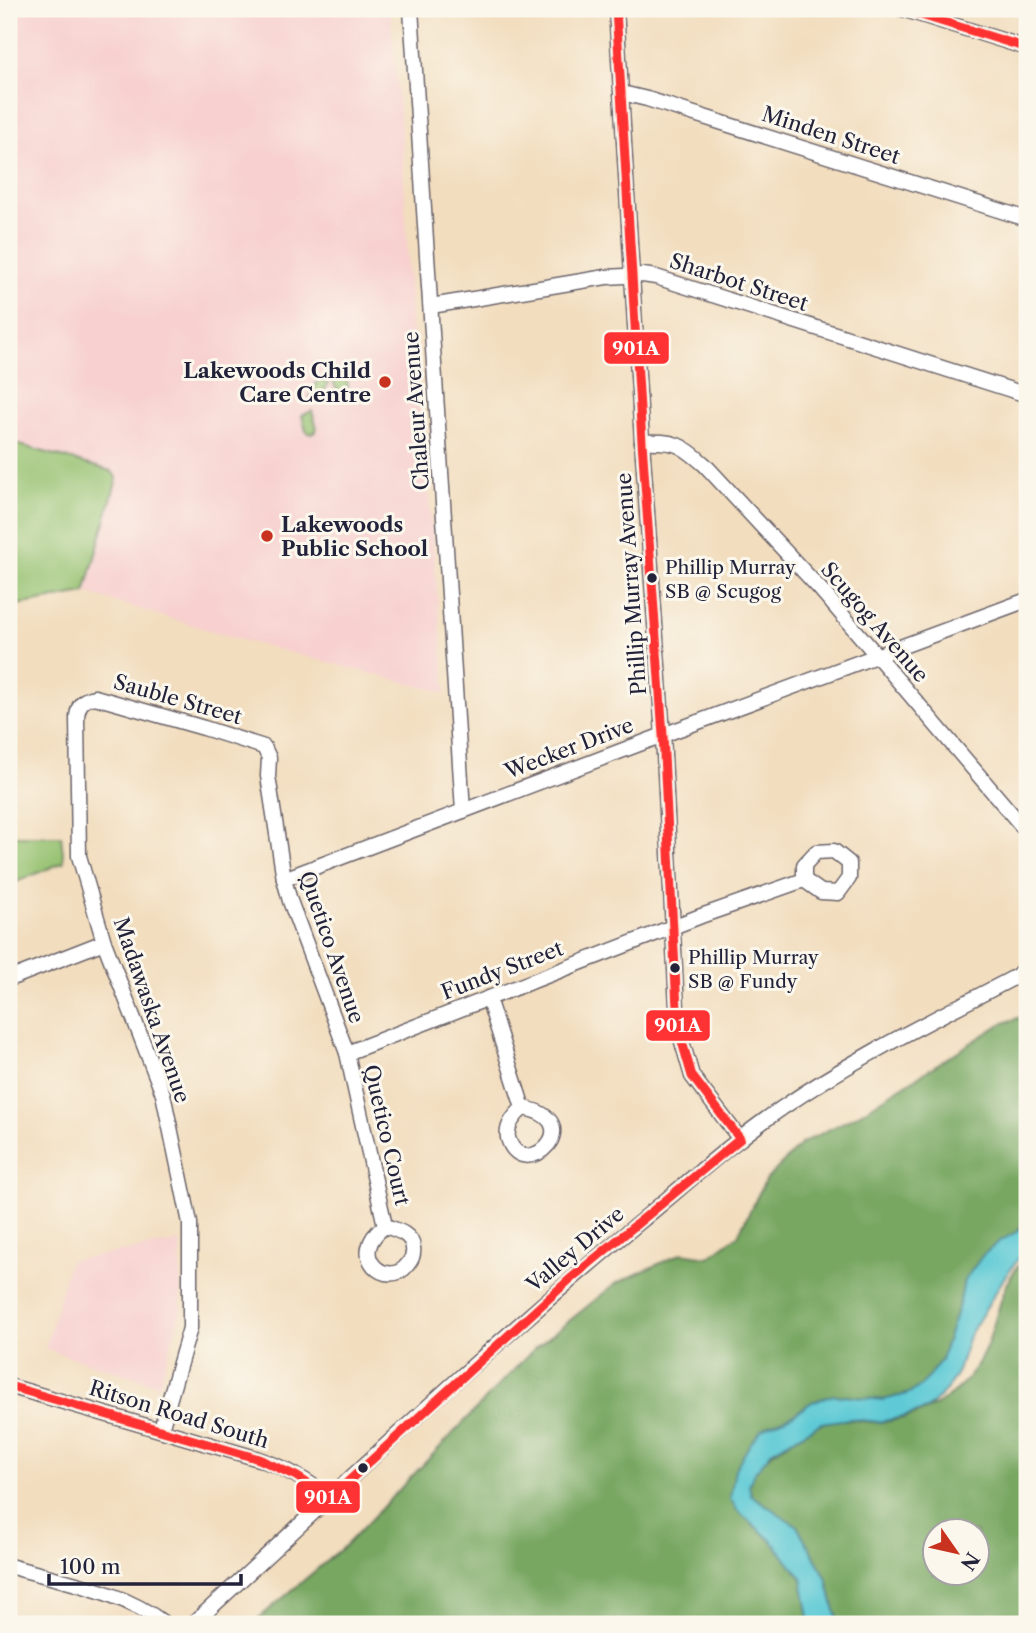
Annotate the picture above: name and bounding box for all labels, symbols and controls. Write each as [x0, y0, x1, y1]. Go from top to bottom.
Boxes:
street label: Minden Street [759, 101, 904, 169]
street label: Sharbot Street [667, 248, 812, 316]
street label: Chaleur Avenue [398, 331, 434, 491]
line badge: 901A [603, 331, 670, 365]
text: 901A [612, 337, 661, 360]
place label: Lakewoods Child Care Centre [183, 358, 371, 407]
marker: Lakewoods Child Care Centre [377, 374, 393, 390]
street label: Phillip Murray Avenue [611, 472, 651, 696]
place label: Lakewoods Public School [281, 512, 428, 561]
marker: Lakewoods Public School [259, 528, 275, 544]
place label: Phillip Murray SB @ Scugog [665, 556, 796, 603]
street label: Scugog Avenue [816, 557, 934, 687]
marker: Phillip Murray SB @ Scugog [645, 571, 659, 585]
street label: Sauble Street [111, 669, 246, 729]
street label: Wecker Drive [500, 712, 637, 784]
street label: Quetico Avenue [294, 868, 370, 1026]
street label: Madawaska Avenue [109, 914, 195, 1106]
street label: Fundy Street [438, 935, 567, 1005]
place label: Phillip Murray SB @ Fundy [688, 946, 819, 993]
marker: Phillip Murray SB @ Fundy [668, 961, 682, 975]
line badge: 901A [645, 1009, 711, 1042]
text: 901A [654, 1014, 703, 1037]
street label: Quetico Court [359, 1062, 415, 1208]
street label: Valley Drive [520, 1201, 629, 1298]
street label: Ritson Road South [86, 1375, 272, 1453]
unlabelled marker [356, 1461, 370, 1475]
line badge: 901A [295, 1480, 361, 1514]
text: 901A [304, 1486, 353, 1509]
north arrow [920, 1518, 990, 1588]
scale bar [49, 1542, 242, 1586]
text: N [956, 1548, 984, 1575]
text: 100 m [60, 1554, 121, 1579]

